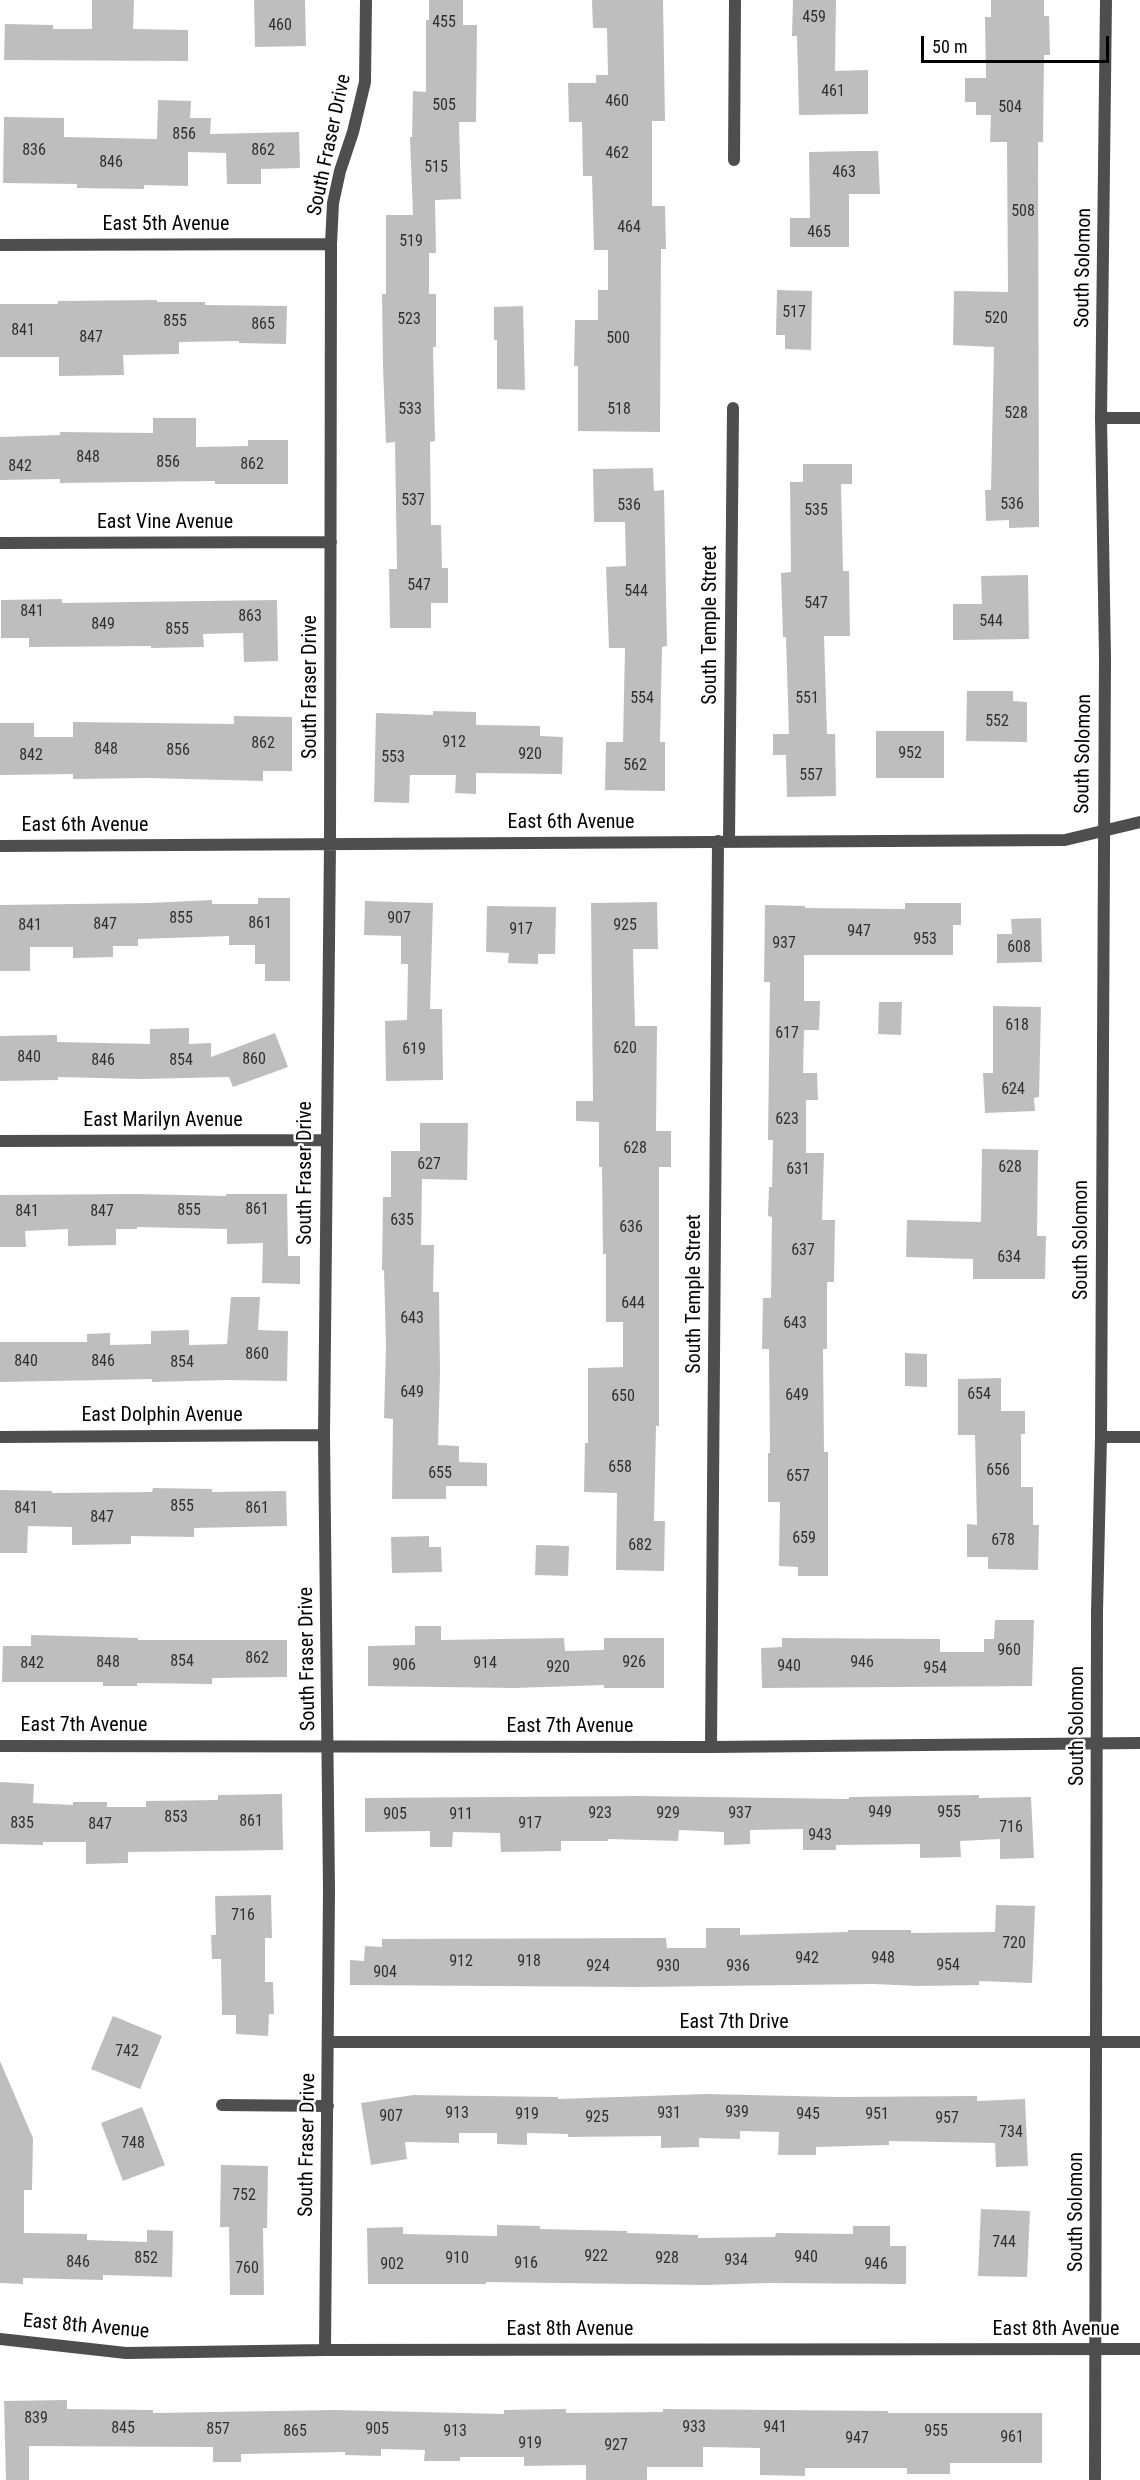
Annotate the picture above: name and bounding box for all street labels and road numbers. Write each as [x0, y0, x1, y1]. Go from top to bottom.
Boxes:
street label: South Fraser Drive [303, 72, 357, 218]
street label: South Solomon [1071, 208, 1097, 328]
street label: East 5th Avenue [103, 213, 229, 237]
street label: East Vine Avenue [97, 511, 233, 535]
street label: South Temple Street [699, 545, 723, 705]
street label: South Fraser Drive [299, 615, 323, 759]
street label: South Solomon [1071, 694, 1097, 814]
street label: East 6th Avenue [508, 811, 634, 835]
street label: East 6th Avenue [22, 814, 148, 838]
street label: South Fraser Drive [294, 1101, 318, 1245]
street label: East Marilyn Avenue [83, 1109, 243, 1133]
street label: South Solomon [1070, 1180, 1094, 1300]
street label: South Temple Street [683, 1214, 707, 1374]
street label: East Dolphin Avenue [81, 1404, 243, 1428]
street label: South Fraser Drive [295, 1587, 321, 1731]
street label: South Solomon [1066, 1666, 1090, 1786]
street label: East 7th Avenue [21, 1714, 147, 1738]
street label: East 7th Avenue [507, 1715, 633, 1739]
street label: East 7th Drive [679, 2011, 789, 2035]
street label: South Fraser Drive [295, 2073, 321, 2217]
street label: South Solomon [1065, 2152, 1089, 2272]
street label: East 8th Avenue [22, 2310, 150, 2344]
street label: East 8th Avenue [507, 2318, 633, 2342]
street label: East 8th Avenue [993, 2318, 1119, 2342]

